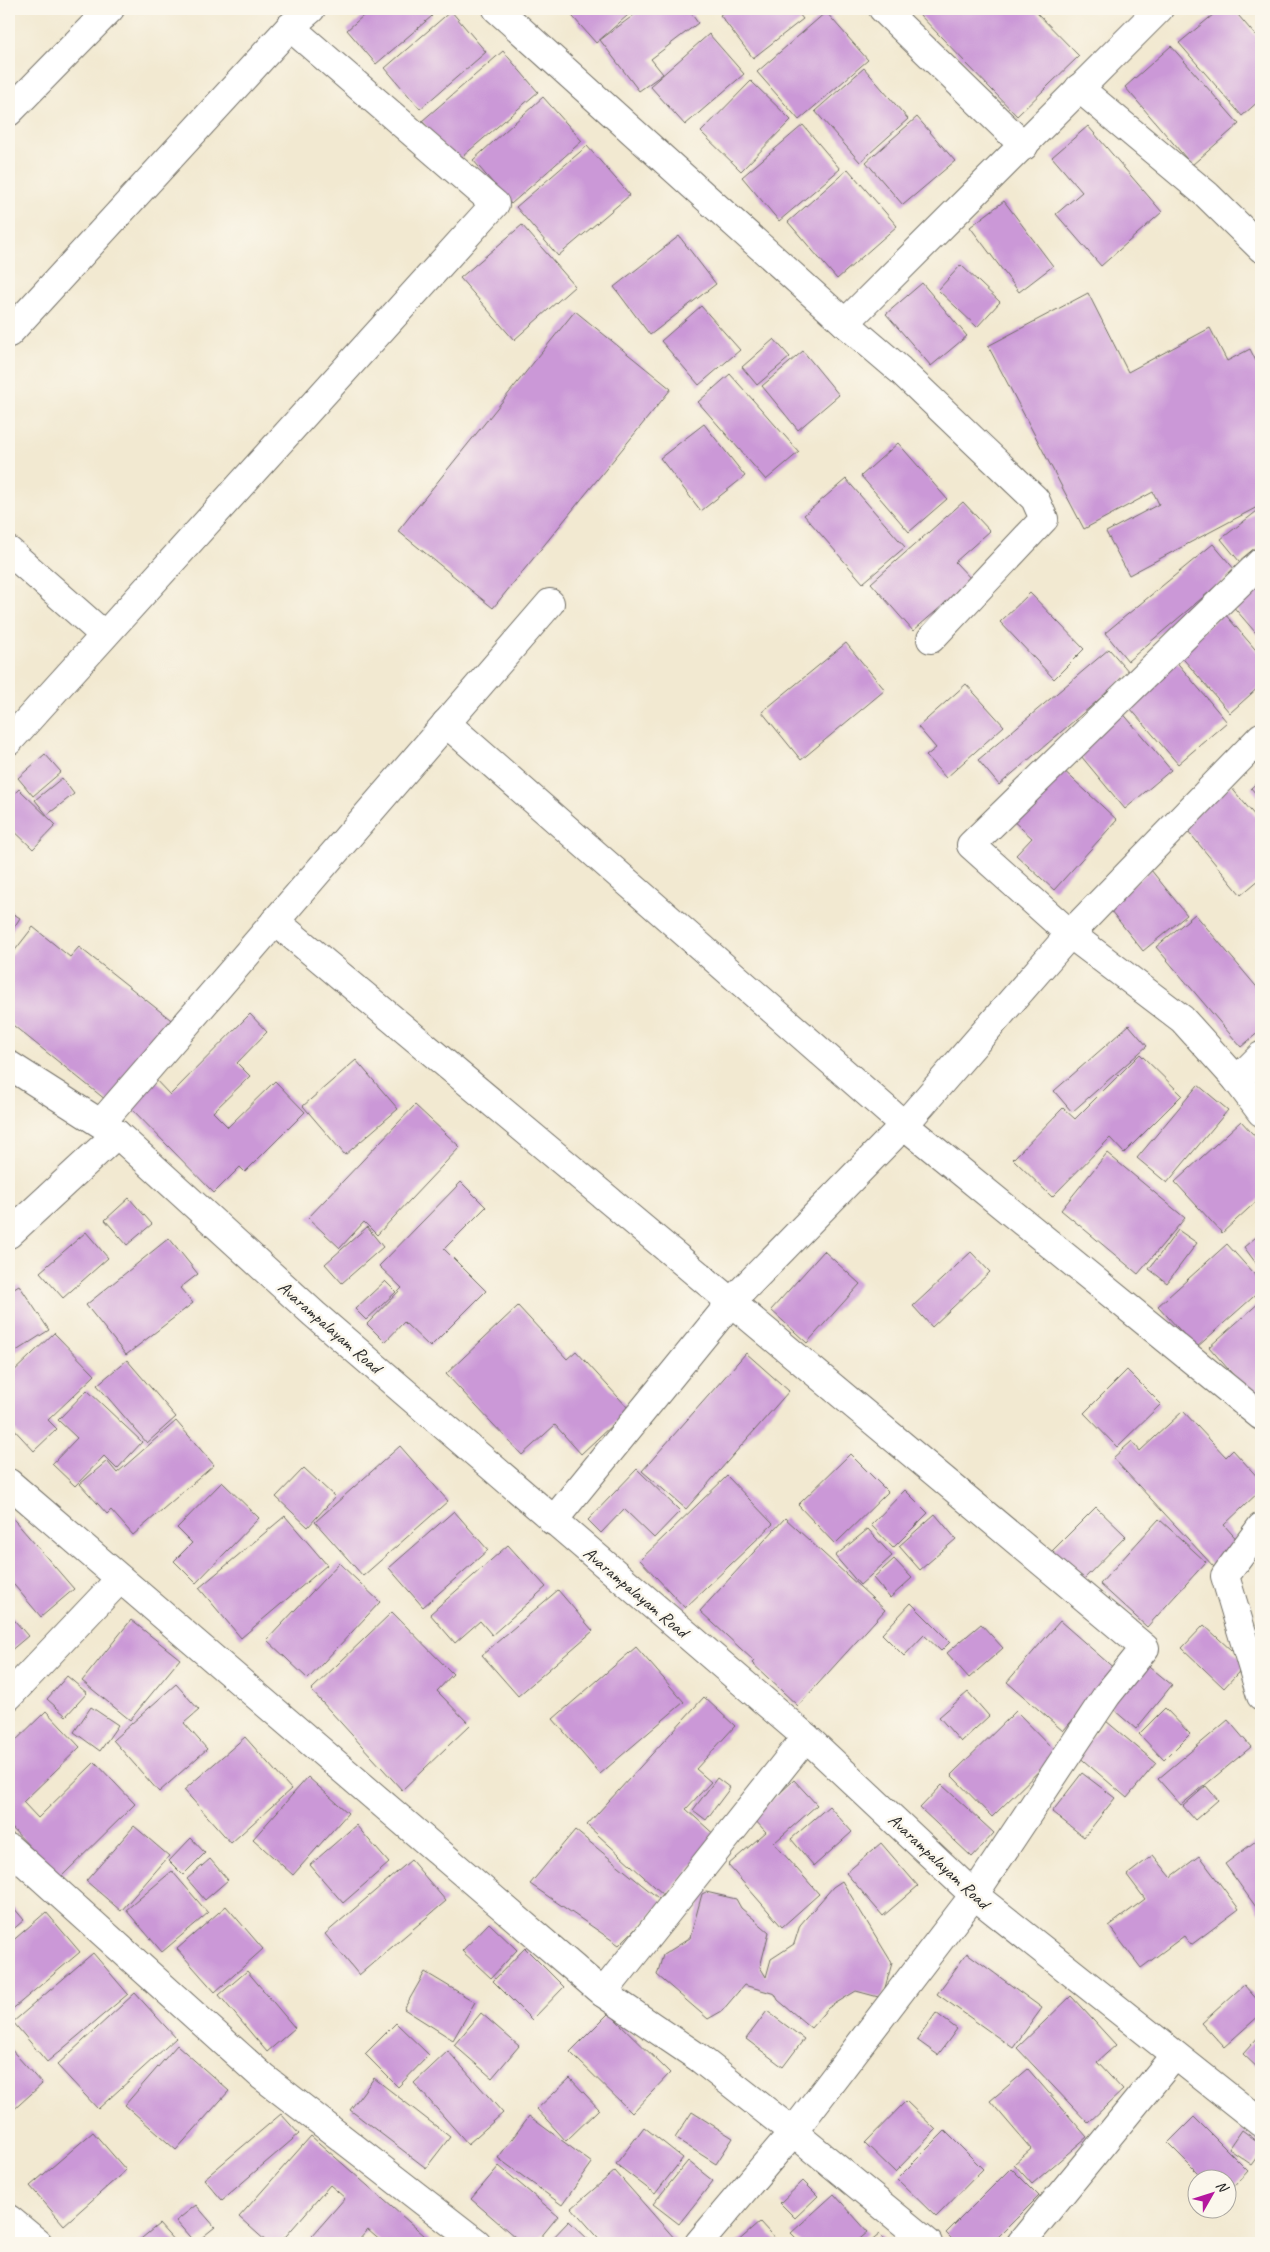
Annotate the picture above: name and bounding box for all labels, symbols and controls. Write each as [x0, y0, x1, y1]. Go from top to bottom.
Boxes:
street label: Avarampalayam Road [274, 1276, 388, 1380]
street label: Avarampalayam Road [579, 1542, 695, 1644]
street label: Avarampalayam Road [884, 1809, 996, 1915]
north arrow [1188, 2170, 1238, 2220]
text: N [1212, 2177, 1233, 2197]

